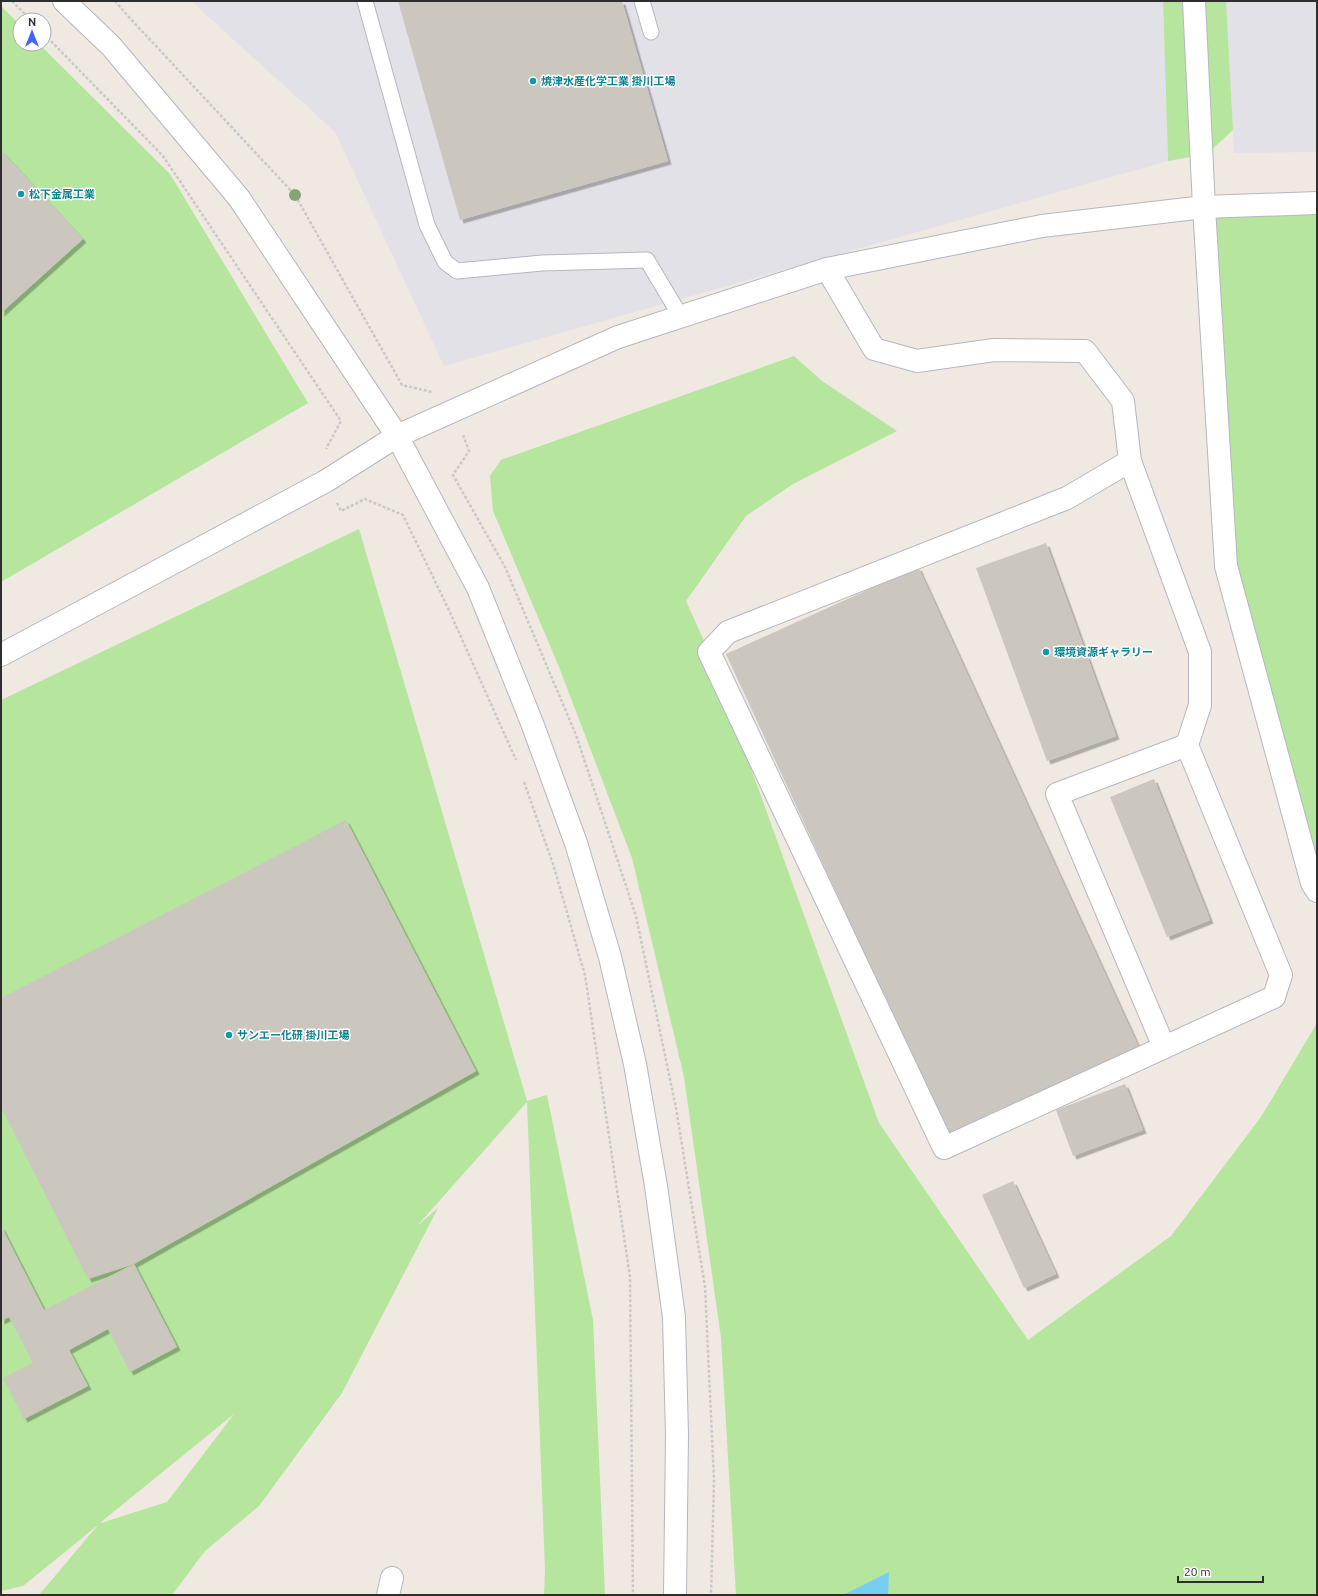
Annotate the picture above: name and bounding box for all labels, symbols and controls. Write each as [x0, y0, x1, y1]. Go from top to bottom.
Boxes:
north arrow [12, 12, 52, 52]
text: N [28, 16, 36, 28]
place label: 焼津水産化学工業 掛川工場 [541, 75, 676, 87]
marker: 焼津水産化学工業 掛川工場 [528, 76, 538, 86]
place label: 松下金属工業 [29, 188, 95, 200]
marker: 松下金属工業 [16, 189, 26, 199]
place label: 環境資源ギャラリー [1054, 646, 1153, 658]
marker: 環境資源ギャラリー [1041, 647, 1051, 657]
place label: サンエー化研 掛川工場 [237, 1029, 350, 1041]
marker: サンエー化研 掛川工場 [224, 1030, 234, 1040]
scale bar [1178, 1558, 1263, 1584]
text: 20 m [1184, 1565, 1211, 1578]

